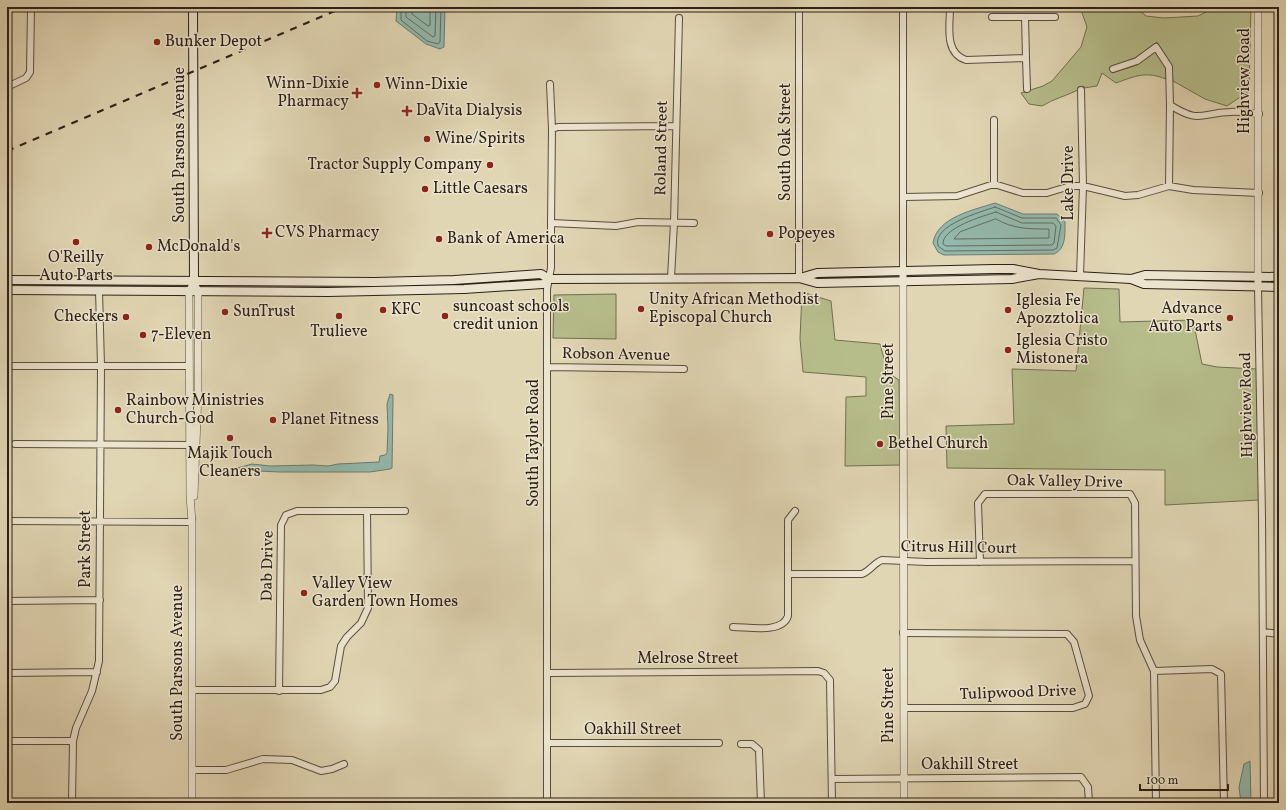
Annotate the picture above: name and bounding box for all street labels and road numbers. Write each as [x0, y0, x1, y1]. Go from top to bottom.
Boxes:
street label: Highview Road [1234, 28, 1256, 134]
street label: South Parsons Avenue [169, 67, 191, 223]
street label: South Oak Street [775, 83, 797, 201]
street label: Roland Street [650, 100, 674, 196]
street label: Lake Drive [1058, 145, 1080, 221]
street label: Pine Street [878, 342, 900, 419]
street label: Robson Avenue [562, 343, 670, 367]
street label: Highview Road [1235, 352, 1259, 458]
street label: South Taylor Road [523, 379, 545, 507]
street label: Oak Valley Drive [1007, 470, 1123, 494]
street label: Park Street [75, 510, 97, 588]
street label: Dab Drive [256, 530, 280, 602]
street label: Citrus Hill Court [901, 536, 1018, 560]
street label: South Parsons Avenue [167, 585, 189, 741]
street label: Melrose Street [637, 648, 739, 670]
street label: Pine Street [878, 666, 900, 743]
street label: Tulipwood Drive [959, 680, 1077, 706]
street label: Oakhill Street [584, 719, 682, 741]
street label: Oakhill Street [921, 754, 1019, 776]

